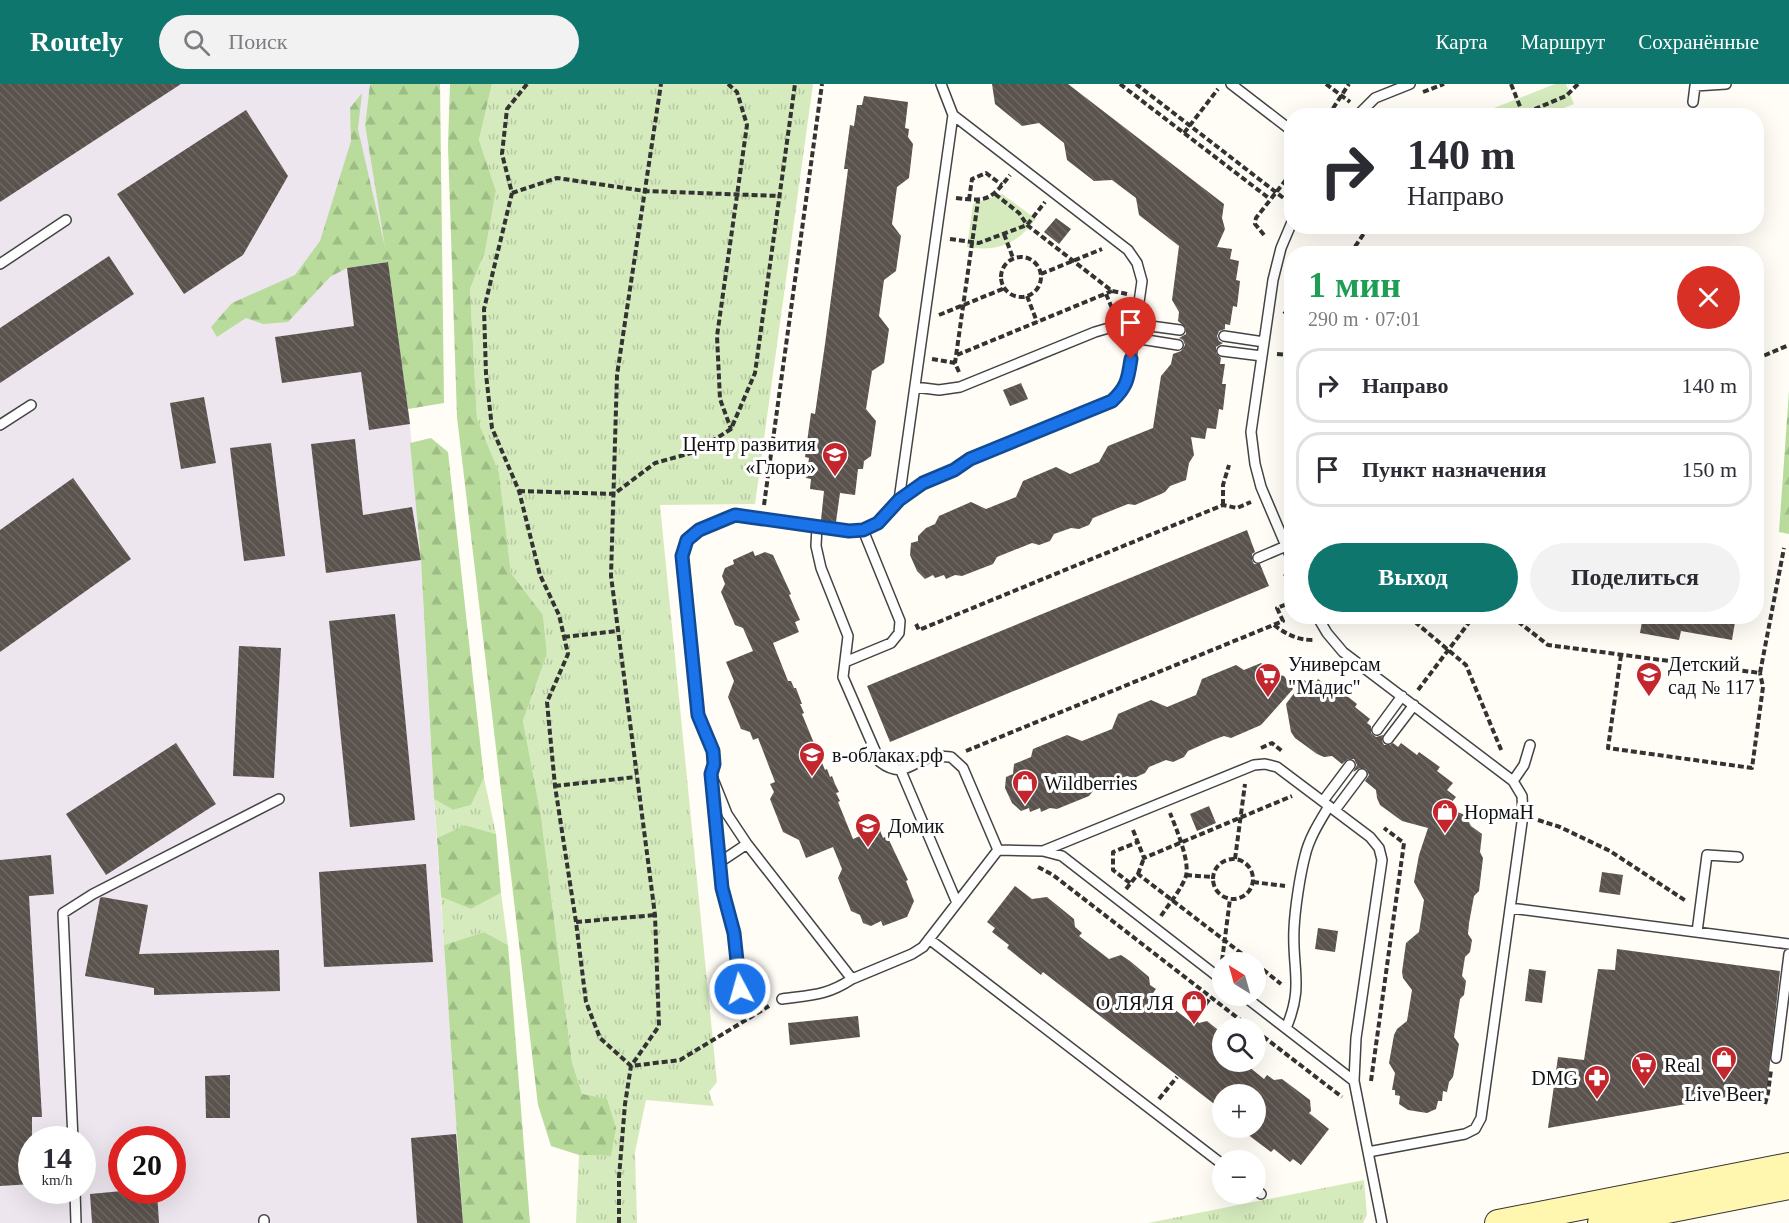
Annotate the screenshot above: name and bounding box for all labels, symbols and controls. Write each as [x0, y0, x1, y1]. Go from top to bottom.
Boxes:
search box [159, 15, 579, 69]
text: Routely [30, 26, 123, 57]
icon: search [180, 26, 213, 59]
text: Поиск [228, 29, 287, 54]
text: Карта [1436, 30, 1488, 54]
text: Маршрут [1521, 30, 1605, 54]
text: Сохранённые [1638, 30, 1759, 54]
icon: right [1308, 132, 1386, 210]
text: 140 m [1407, 132, 1516, 178]
text: Направо [1407, 181, 1504, 211]
text: 1 мин [1308, 265, 1401, 305]
button: close [1677, 266, 1740, 329]
pin [1105, 297, 1156, 359]
icon: arrive [1114, 306, 1147, 339]
text: 290 m · 07:01 [1308, 308, 1421, 330]
icon: right [1311, 369, 1344, 402]
text: Направо [1362, 373, 1448, 398]
text: 140 m [1681, 373, 1737, 398]
place label: Центр развития «Глори» [682, 433, 816, 479]
school or university icon: Центр развития «Глори» [820, 440, 850, 478]
icon: arrive [1311, 453, 1344, 486]
text: Пункт назначения [1362, 457, 1547, 482]
text: 150 m [1681, 457, 1737, 482]
button: Выход [1308, 543, 1518, 612]
button: Поделиться [1530, 543, 1740, 612]
place label: Универсам "Мадис" [1288, 653, 1381, 699]
place label: Детский сад № 117 [1668, 653, 1755, 699]
school or university icon: Детский сад № 117 [1634, 660, 1664, 698]
supermarket icon: Универсам "Мадис" [1253, 661, 1283, 699]
school or university icon: в-облаках.рф [797, 740, 827, 778]
place label: в-облаках.рф [832, 744, 943, 767]
shop icon: Wildberries [1010, 768, 1040, 806]
place label: Wildberries [1044, 772, 1138, 794]
shop icon: НормаН [1430, 797, 1460, 835]
place label: НормаН [1464, 801, 1534, 824]
school or university icon: Домик [853, 811, 883, 849]
place label: Домик [888, 815, 945, 838]
north arrow [1212, 952, 1266, 1006]
map controls [1212, 952, 1266, 1204]
position arrow [708, 957, 772, 1021]
shop icon: О ЛЯ ЛЯ [1179, 988, 1209, 1026]
place label: О ЛЯ ЛЯ [1096, 992, 1174, 1014]
button: search [1212, 1018, 1266, 1072]
shop icon: Live Beer [1709, 1044, 1739, 1082]
supermarket icon: Real [1629, 1050, 1659, 1088]
place label: Real [1664, 1054, 1701, 1076]
pharmacy icon: DMG [1582, 1063, 1612, 1101]
place label: DMG [1531, 1067, 1578, 1089]
place label: Live Beer [1684, 1083, 1764, 1105]
button: + [1212, 1084, 1266, 1138]
speed limit sign: 20 [108, 1126, 186, 1204]
text: 14 [42, 1141, 72, 1174]
button: − [1212, 1150, 1266, 1204]
text: km/h [42, 1172, 72, 1188]

